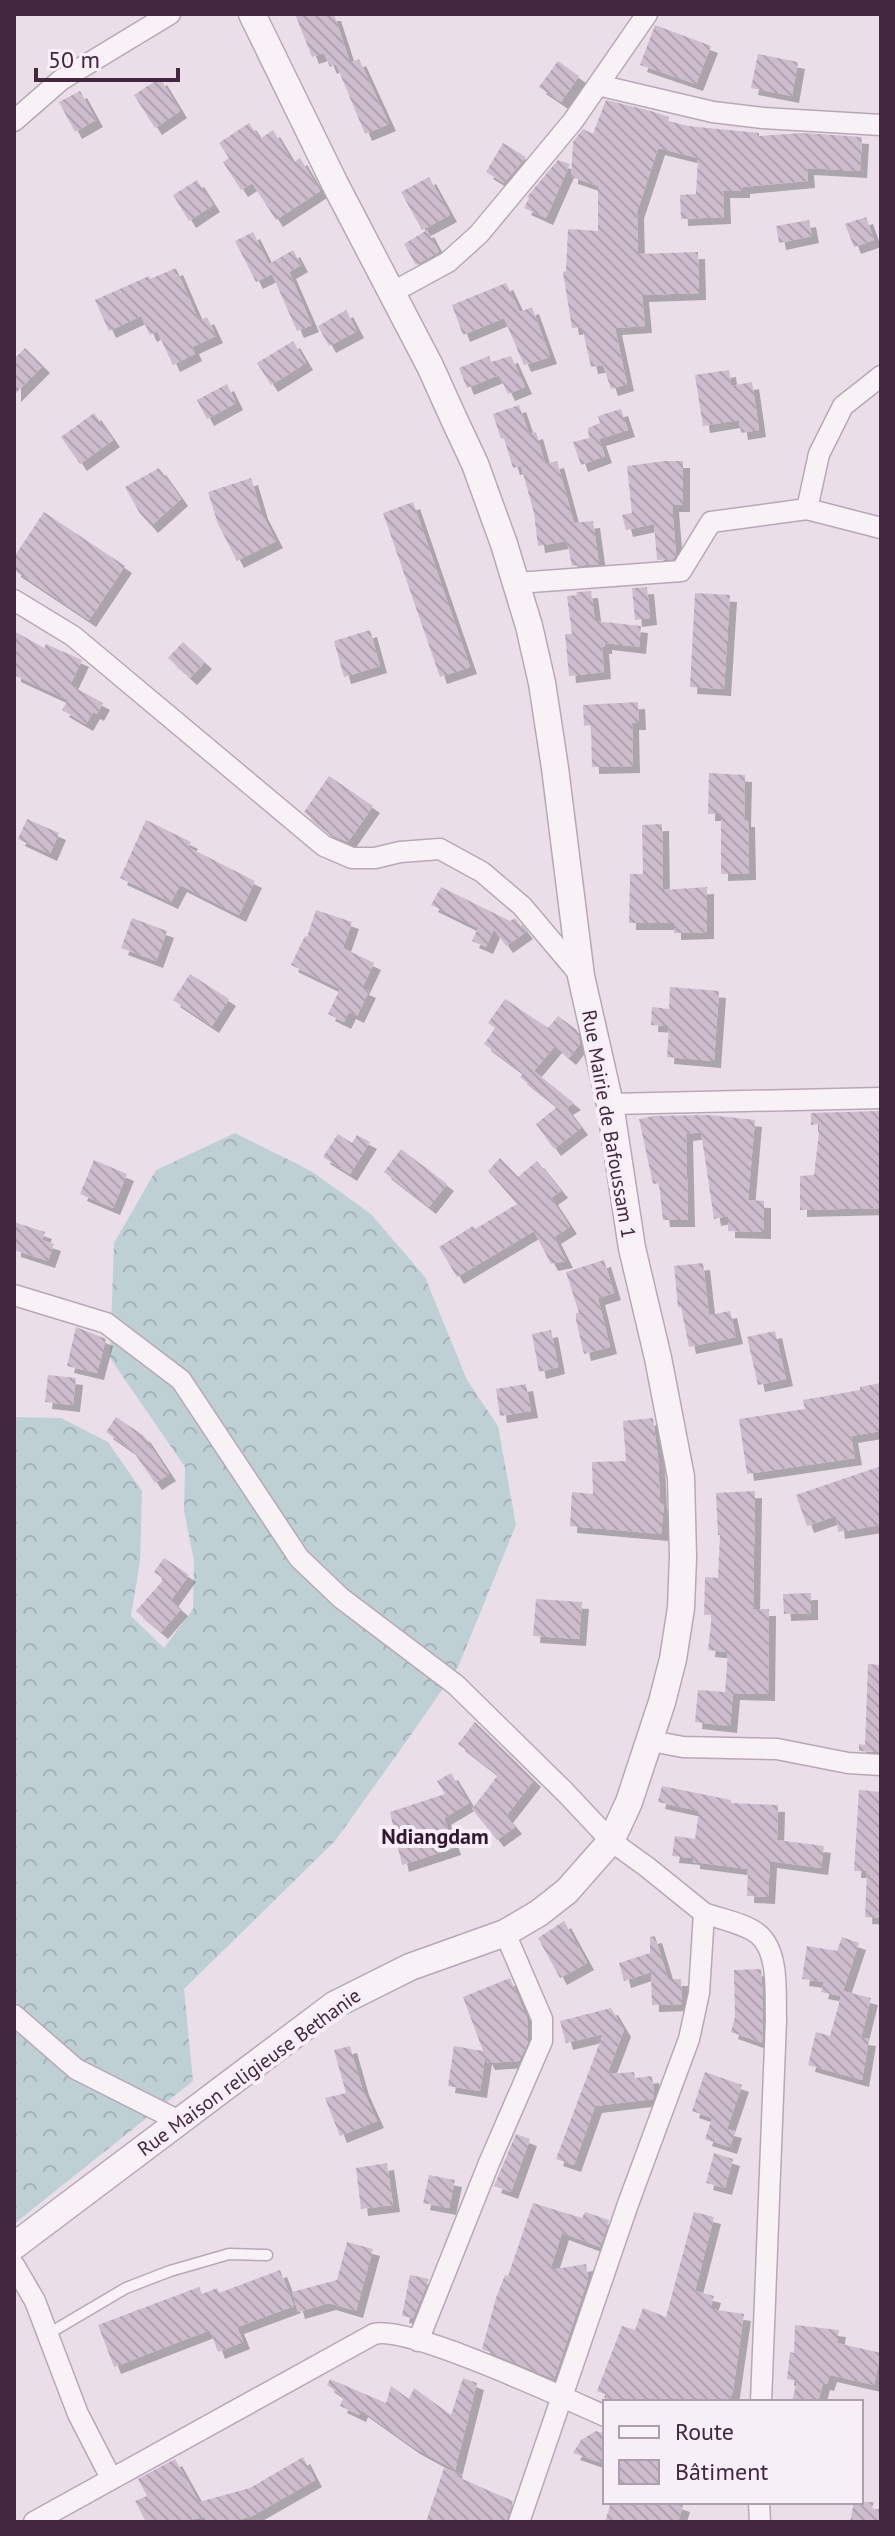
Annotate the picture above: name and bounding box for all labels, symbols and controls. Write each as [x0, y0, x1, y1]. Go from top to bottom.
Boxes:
scale bar [36, 32, 178, 82]
text: 50 m [48, 44, 100, 75]
street label: Rue Mairie de Bafoussam 1 [576, 1008, 642, 1240]
district label: Ndiangdam [381, 1822, 489, 1850]
street label: Rue Maison religieuse Bethanie [132, 1982, 366, 2162]
legend [603, 2400, 863, 2504]
text: Route [675, 2416, 734, 2447]
text: Bâtiment [675, 2456, 768, 2487]

